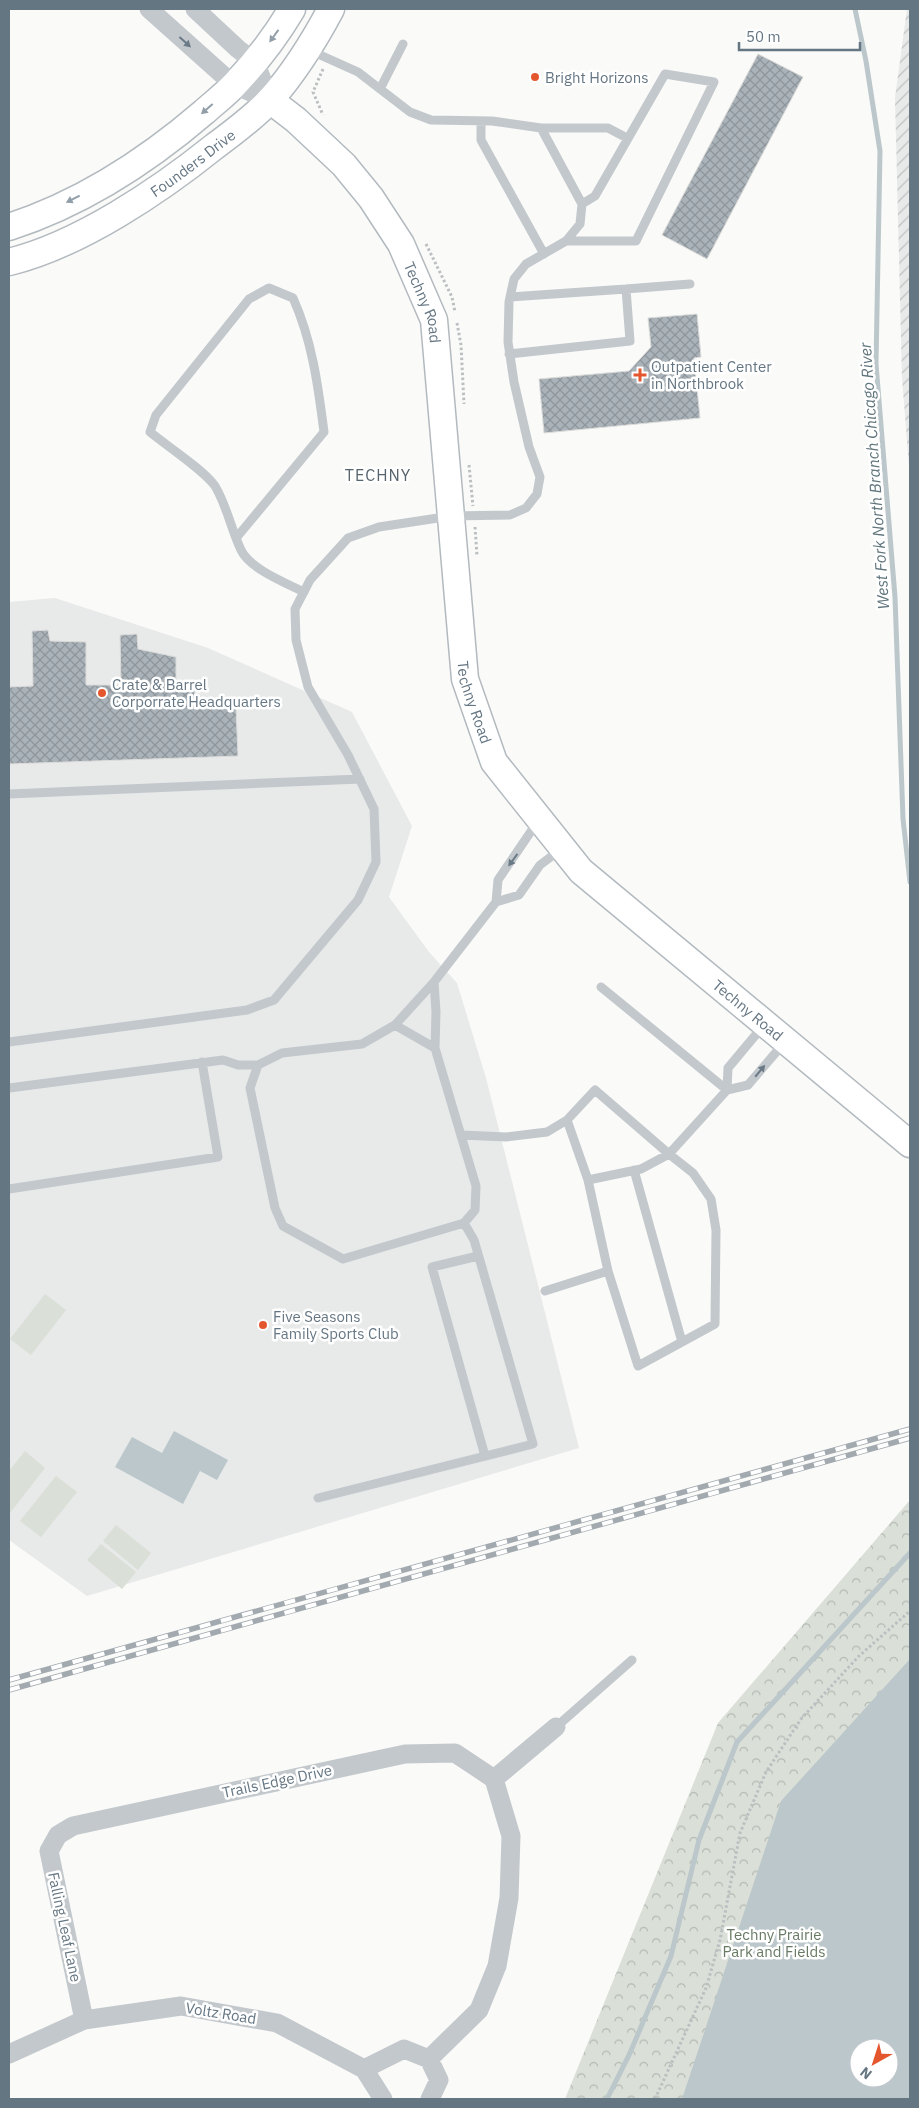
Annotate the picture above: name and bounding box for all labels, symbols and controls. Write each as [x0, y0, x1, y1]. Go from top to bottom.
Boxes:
scale bar [739, 20, 860, 52]
text: 50 m [746, 27, 781, 46]
one-way arrow [269, 29, 280, 42]
one-way arrow [178, 36, 190, 48]
place label: Bright Horizons [545, 68, 649, 87]
marker: Bright Horizons [529, 71, 541, 83]
one-way arrow [201, 103, 214, 114]
street label: Founders Drive [146, 125, 239, 201]
one-way arrow [66, 195, 80, 203]
street label: Techny Road [400, 258, 445, 344]
water label: West Fork North Branch Chicago River [855, 341, 893, 610]
place label: Outpatient Center in Northbrook [651, 357, 772, 393]
marker: Outpatient Center in Northbrook [633, 368, 647, 382]
district label: TECHNY [345, 465, 411, 485]
street label: Techny Road [454, 660, 496, 746]
place label: Crate & Barrel Corporrate Headquarters [112, 675, 281, 711]
marker: Crate & Barrel Corporrate Headquarters [96, 687, 108, 699]
one-way arrow [508, 853, 518, 867]
street label: Techny Road [709, 975, 787, 1044]
one-way arrow [754, 1065, 765, 1078]
place label: Five Seasons Family Sports Club [273, 1307, 399, 1343]
marker: Five Seasons Family Sports Club [257, 1319, 269, 1331]
street label: Trails Edge Drive [220, 1760, 334, 1802]
street label: Falling Leaf Lane [44, 1870, 86, 1984]
park label: Techny Prairie Park and Fields [722, 1925, 826, 1961]
street label: Voltz Road [184, 1998, 258, 2028]
north arrow [849, 2038, 899, 2088]
text: N [856, 2063, 875, 2083]

